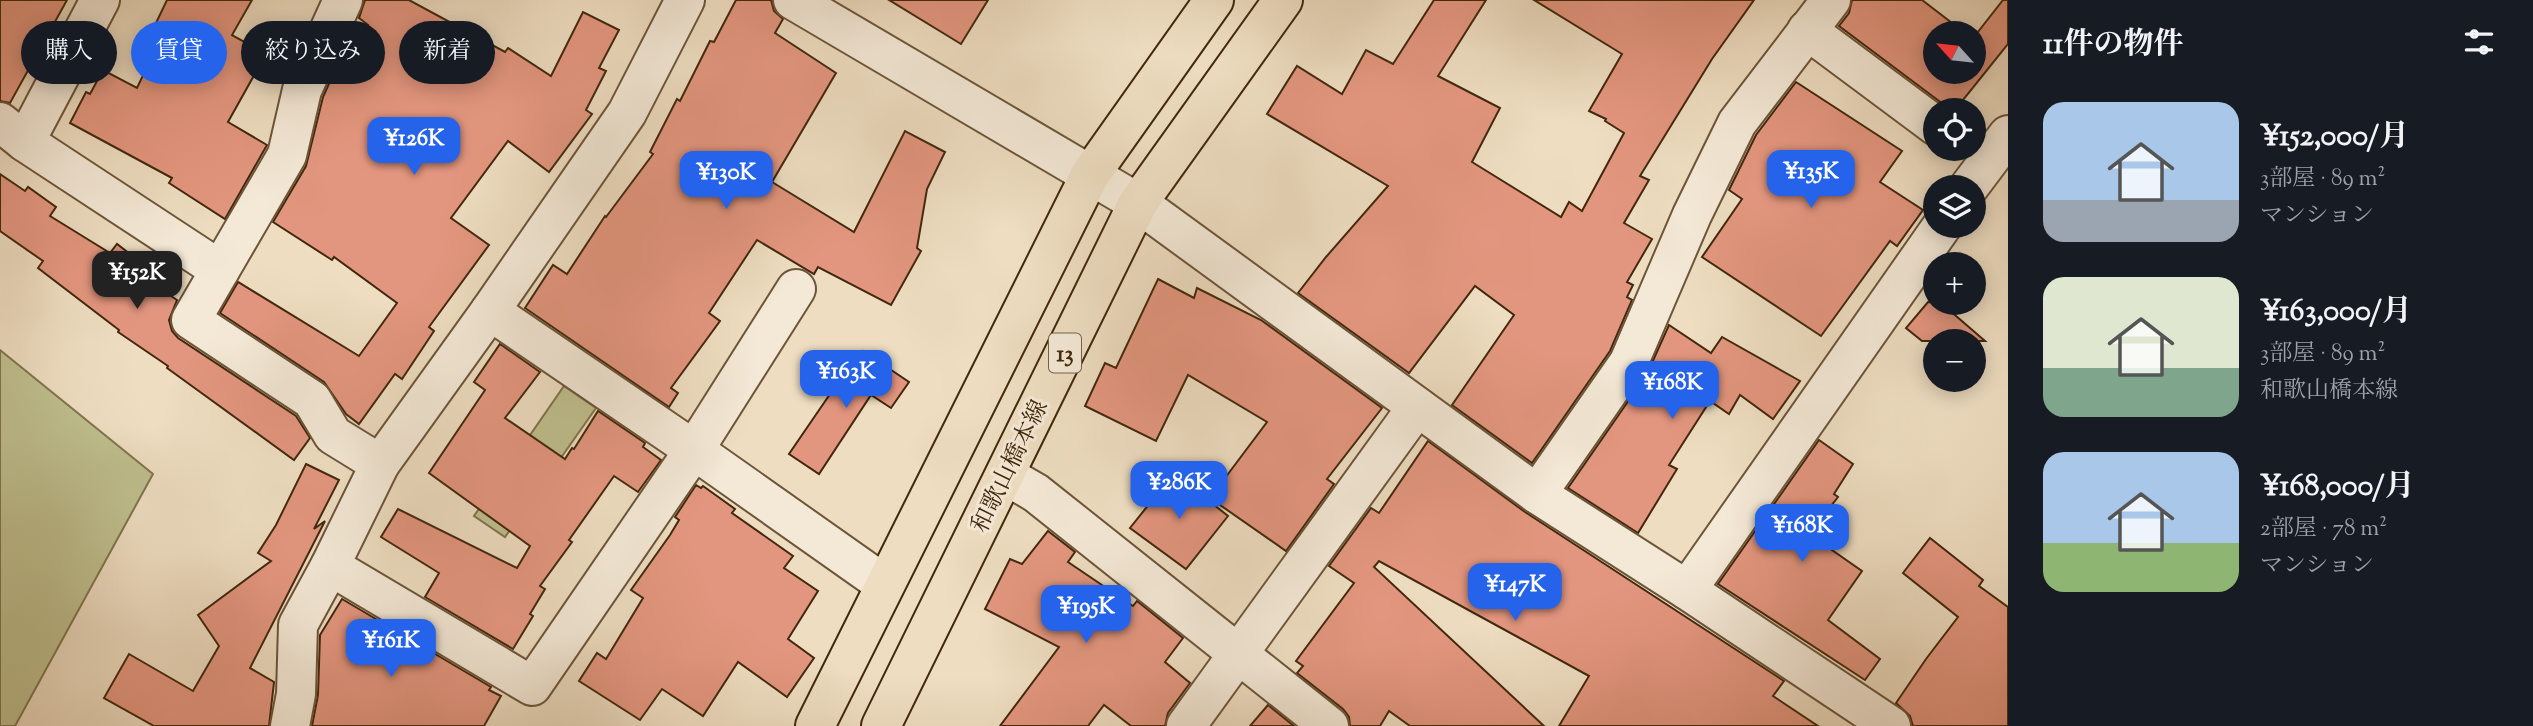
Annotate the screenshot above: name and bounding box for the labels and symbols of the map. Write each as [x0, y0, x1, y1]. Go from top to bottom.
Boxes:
north arrow [1923, 21, 1986, 84]
pin: ¥126K [365, 118, 463, 177]
pin: ¥135K [1762, 150, 1860, 210]
pin: ¥130K [677, 152, 775, 211]
pin: ¥152K [88, 252, 186, 311]
road number: 13 [1049, 334, 1081, 372]
pin: ¥163K [797, 350, 895, 410]
pin: ¥168K [1623, 362, 1721, 421]
street label: 和歌山橋本線 [964, 395, 1058, 539]
pin: ¥286K [1130, 462, 1228, 521]
pin: ¥168K [1753, 504, 1851, 564]
pin: ¥147K [1466, 564, 1564, 623]
pin: ¥195K [1037, 586, 1135, 645]
pin: ¥161K [342, 620, 440, 679]

